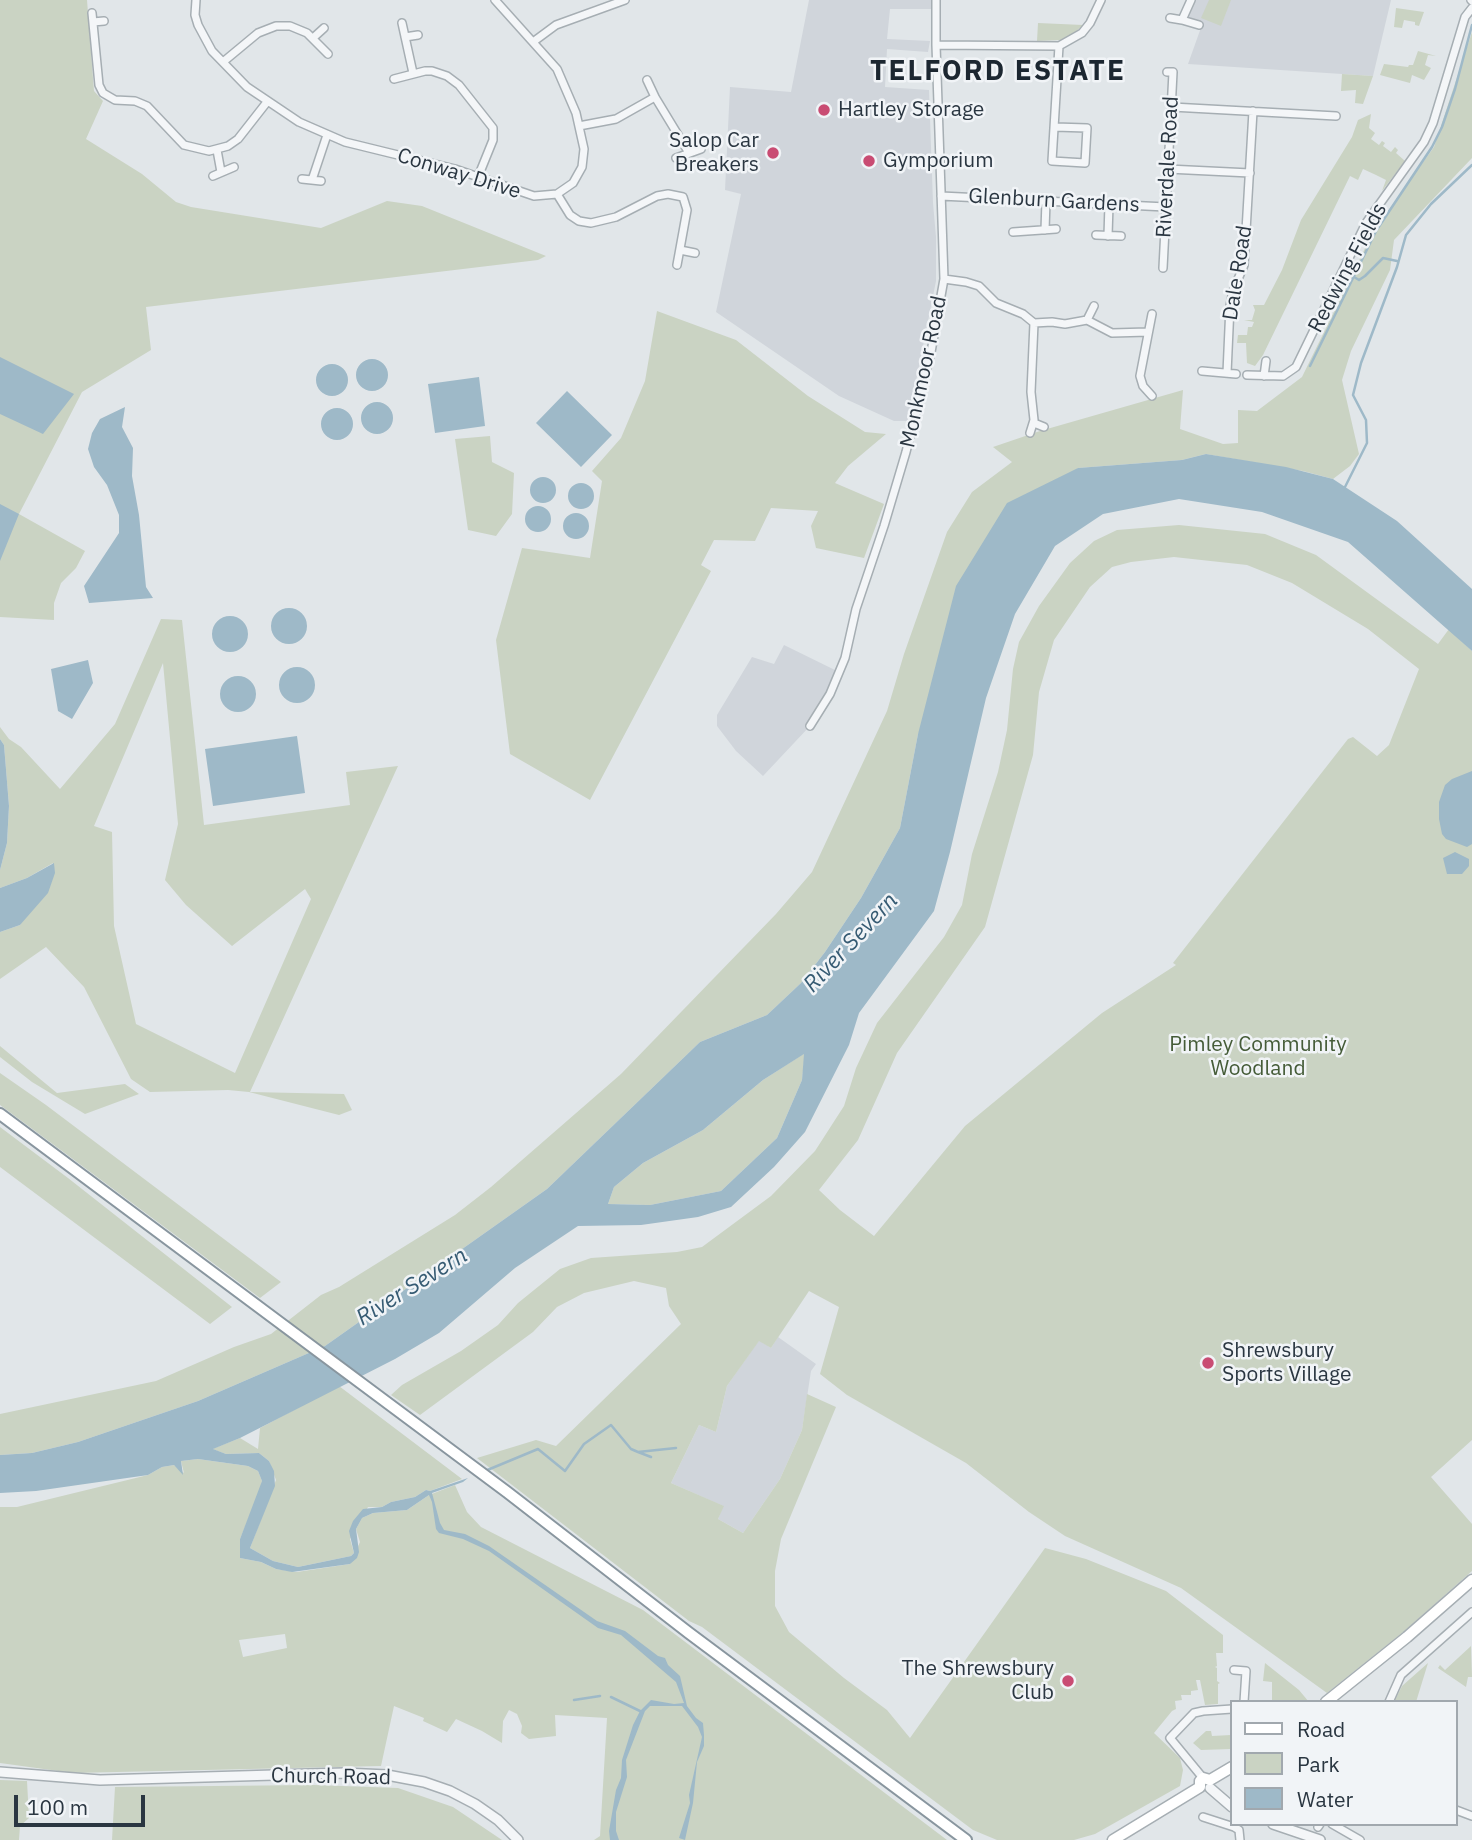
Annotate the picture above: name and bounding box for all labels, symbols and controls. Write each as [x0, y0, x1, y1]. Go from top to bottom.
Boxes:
district label: TELFORD ESTATE [872, 55, 1124, 89]
street label: Riverdale Road [1152, 96, 1184, 238]
place label: Hartley Storage [838, 97, 984, 123]
marker: Hartley Storage [816, 102, 832, 118]
place label: Salop Car Breakers [669, 128, 759, 178]
street label: Conway Drive [394, 143, 524, 205]
marker: Salop Car Breakers [765, 145, 781, 161]
place label: Gymporium [883, 148, 994, 174]
marker: Gymporium [861, 153, 877, 169]
street label: Glenburn Gardens [968, 184, 1140, 218]
street label: Redwing Fields [1303, 199, 1393, 337]
street label: Dale Road [1218, 224, 1258, 322]
street label: Monkmoor Road [896, 294, 952, 450]
water label: River Severn [798, 888, 904, 998]
park label: Pimley Community Woodland [1169, 1032, 1347, 1082]
water label: River Severn [351, 1242, 473, 1332]
place label: Shrewsbury Sports Village [1222, 1338, 1352, 1388]
marker: Shrewsbury Sports Village [1200, 1355, 1216, 1371]
place label: The Shrewsbury Club [902, 1656, 1054, 1706]
marker: The Shrewsbury Club [1060, 1673, 1076, 1689]
legend [1230, 1700, 1458, 1826]
text: Road [1297, 1715, 1345, 1743]
text: Park [1297, 1750, 1340, 1778]
street label: Church Road [271, 1763, 391, 1791]
scale bar [18, 1780, 149, 1824]
text: Water [1297, 1785, 1353, 1813]
text: 100 m [27, 1793, 88, 1821]

